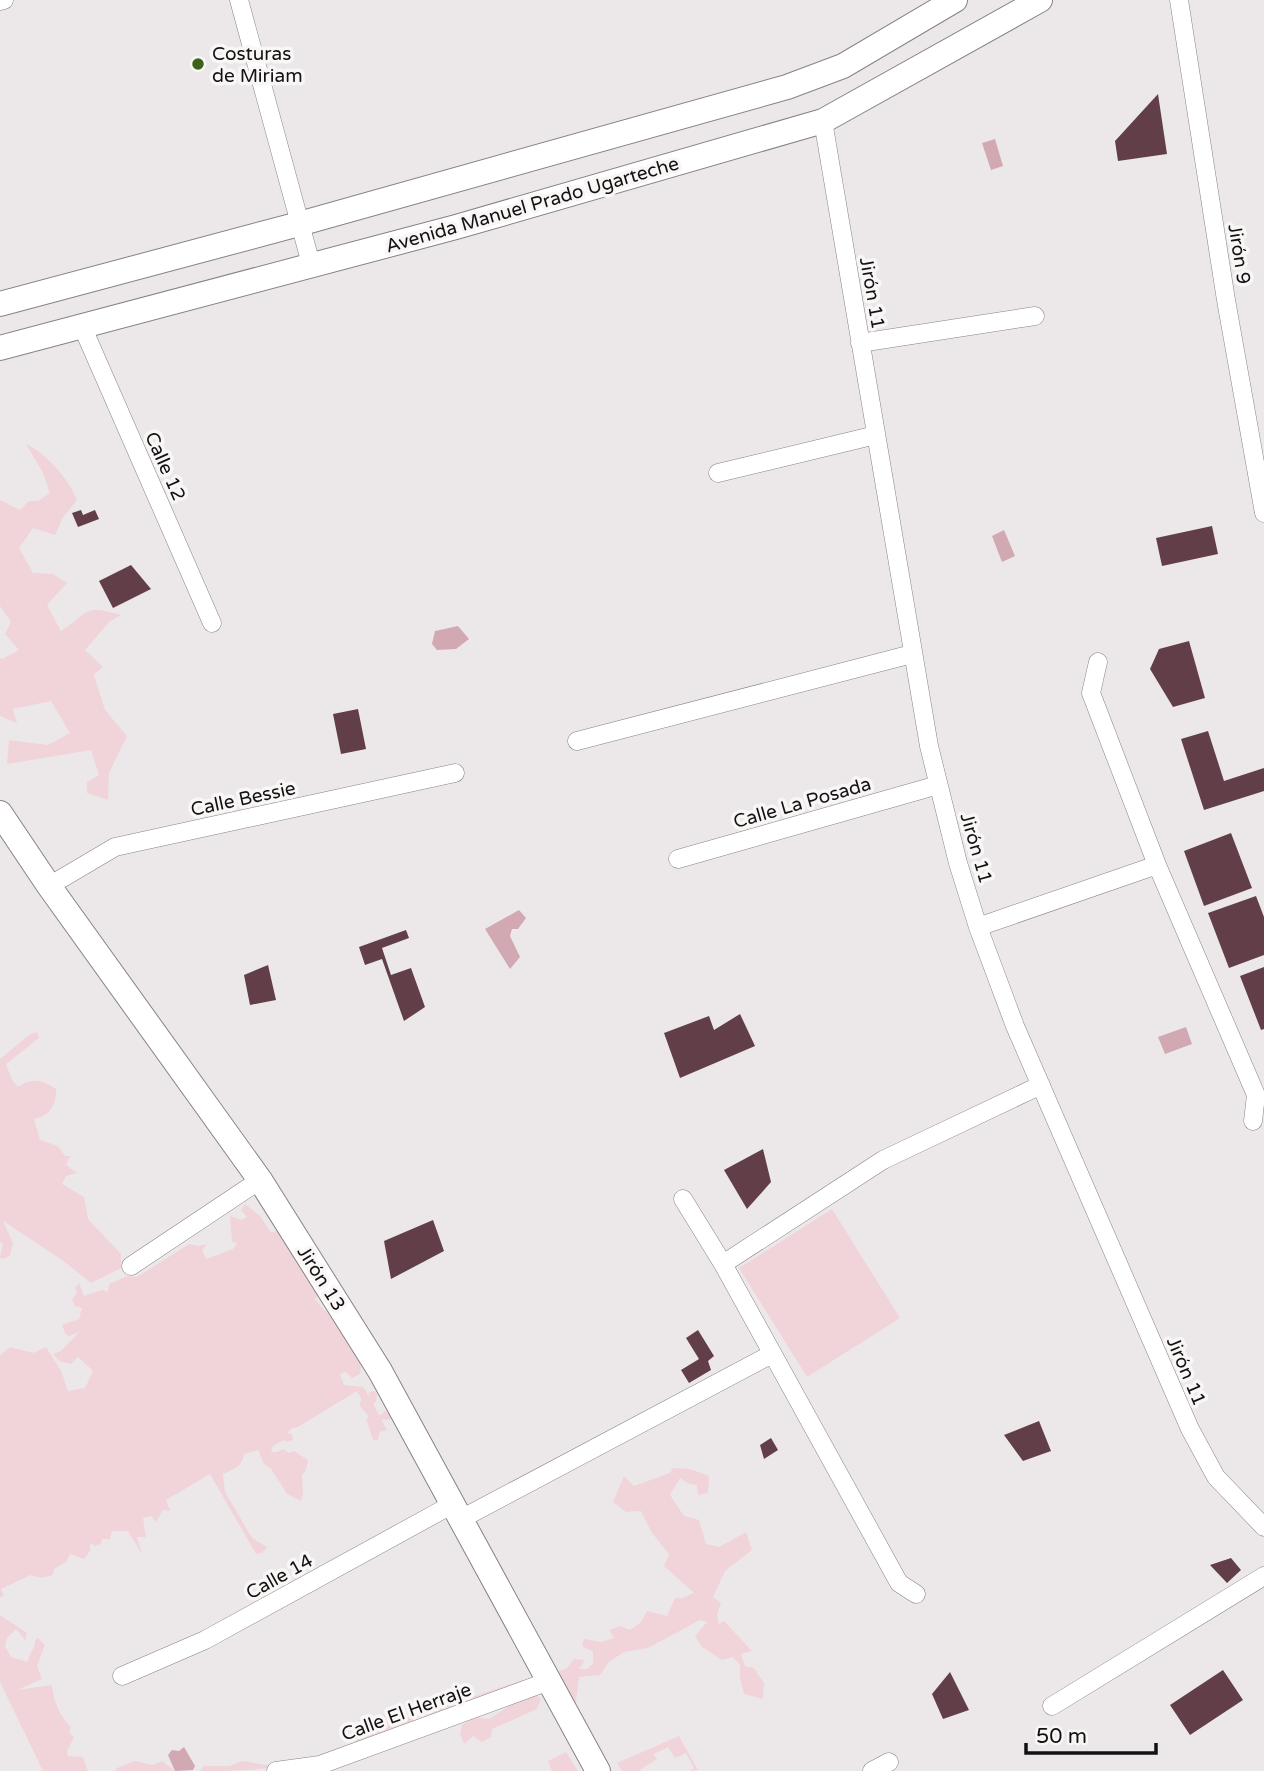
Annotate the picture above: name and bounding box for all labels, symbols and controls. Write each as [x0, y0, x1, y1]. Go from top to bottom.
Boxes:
place label: Costuras de Miriam [212, 43, 303, 87]
marker: Costuras de Miriam [190, 56, 206, 72]
street label: Avenida Manuel Prado Ugarteche [383, 152, 681, 257]
street label: Jirón 9 [1223, 223, 1255, 286]
street label: Jirón 11 [855, 256, 889, 331]
street label: Calle 12 [140, 429, 190, 504]
street label: Calle La Posada [731, 773, 874, 833]
street label: Calle Bessie [189, 777, 298, 821]
street label: Jirón 11 [955, 810, 997, 886]
street label: Jirón 13 [293, 1242, 350, 1315]
street label: Jirón 11 [1162, 1334, 1210, 1409]
street label: Calle 14 [242, 1550, 317, 1604]
street label: Calle El Herraje [338, 1678, 474, 1746]
scale bar [1026, 1712, 1156, 1756]
text: 50 m [1036, 1724, 1087, 1749]

